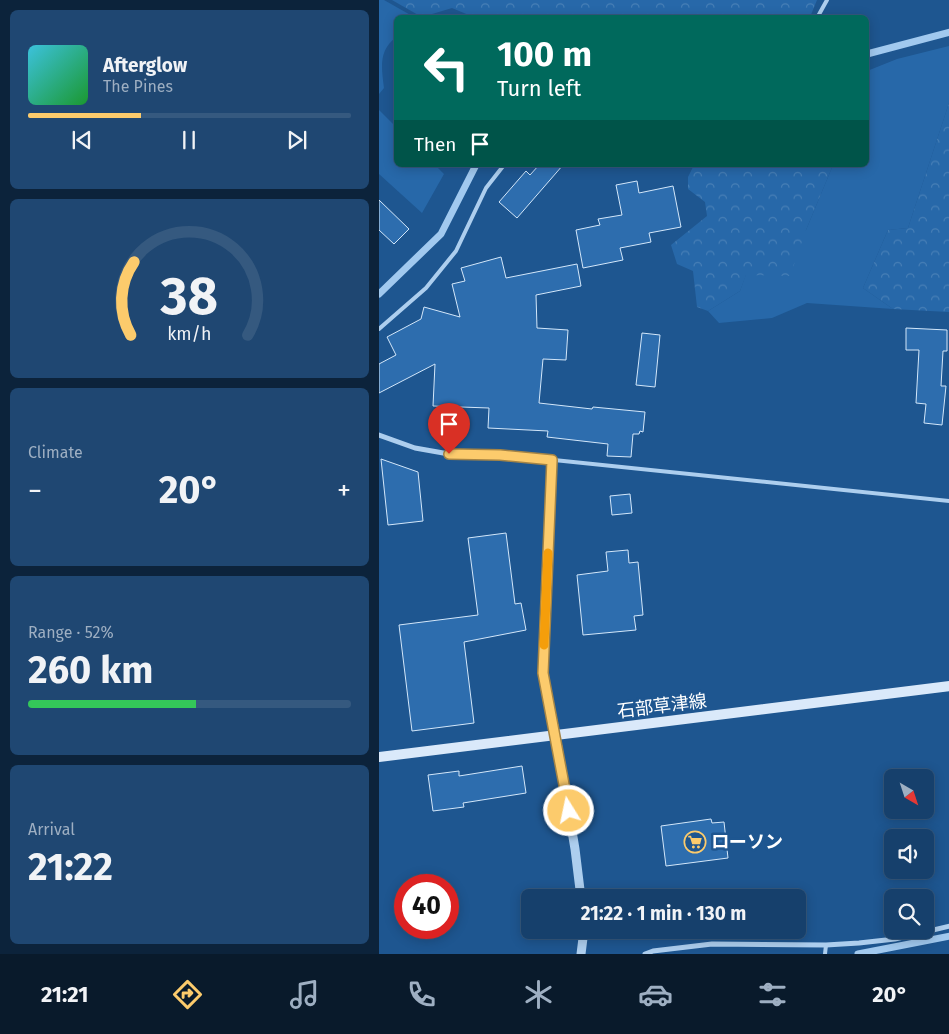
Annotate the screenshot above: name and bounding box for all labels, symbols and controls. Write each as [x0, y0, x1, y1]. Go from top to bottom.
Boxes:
text: 100 m [497, 33, 592, 75]
icon: left [414, 35, 479, 100]
text: Afterglow [103, 54, 187, 77]
text: Turn left [497, 75, 581, 102]
text: The Pines [103, 77, 173, 96]
icon: previous [68, 126, 96, 154]
icon: pause [175, 126, 203, 154]
icon: next [283, 126, 311, 154]
icon: arrive [466, 130, 494, 158]
text: Then [414, 133, 456, 156]
text: 38 [160, 265, 218, 328]
text: km/h [167, 323, 212, 345]
pin [428, 403, 470, 454]
icon: arrive [435, 410, 463, 438]
text: Climate [28, 443, 83, 462]
text: 20° [159, 467, 220, 513]
text: − [28, 474, 42, 507]
text: + [337, 474, 351, 507]
text: Range · 52% [28, 623, 114, 642]
text: 260 km [28, 647, 153, 693]
street label: 石部草津線 [616, 690, 708, 722]
north arrow [884, 769, 934, 819]
map controls [884, 769, 934, 939]
position arrow [542, 784, 594, 836]
text: Arrival [28, 820, 75, 839]
button: sound [884, 829, 934, 879]
supermarket icon: ローソン [683, 830, 707, 854]
place label: ローソン [711, 831, 783, 853]
text: 21:22 [28, 844, 113, 890]
speed limit sign: 40 [394, 874, 459, 939]
button: search [884, 889, 934, 939]
text: 21:22 · 1 min · 130 m [581, 902, 746, 925]
icon: directions [170, 977, 205, 1012]
icon: music [287, 977, 322, 1012]
icon: phone [404, 977, 439, 1012]
icon: climate [521, 977, 556, 1012]
icon: car [638, 977, 673, 1012]
icon: filters [755, 977, 790, 1012]
text: 21:21 [41, 981, 88, 1008]
text: 20° [872, 981, 908, 1008]

